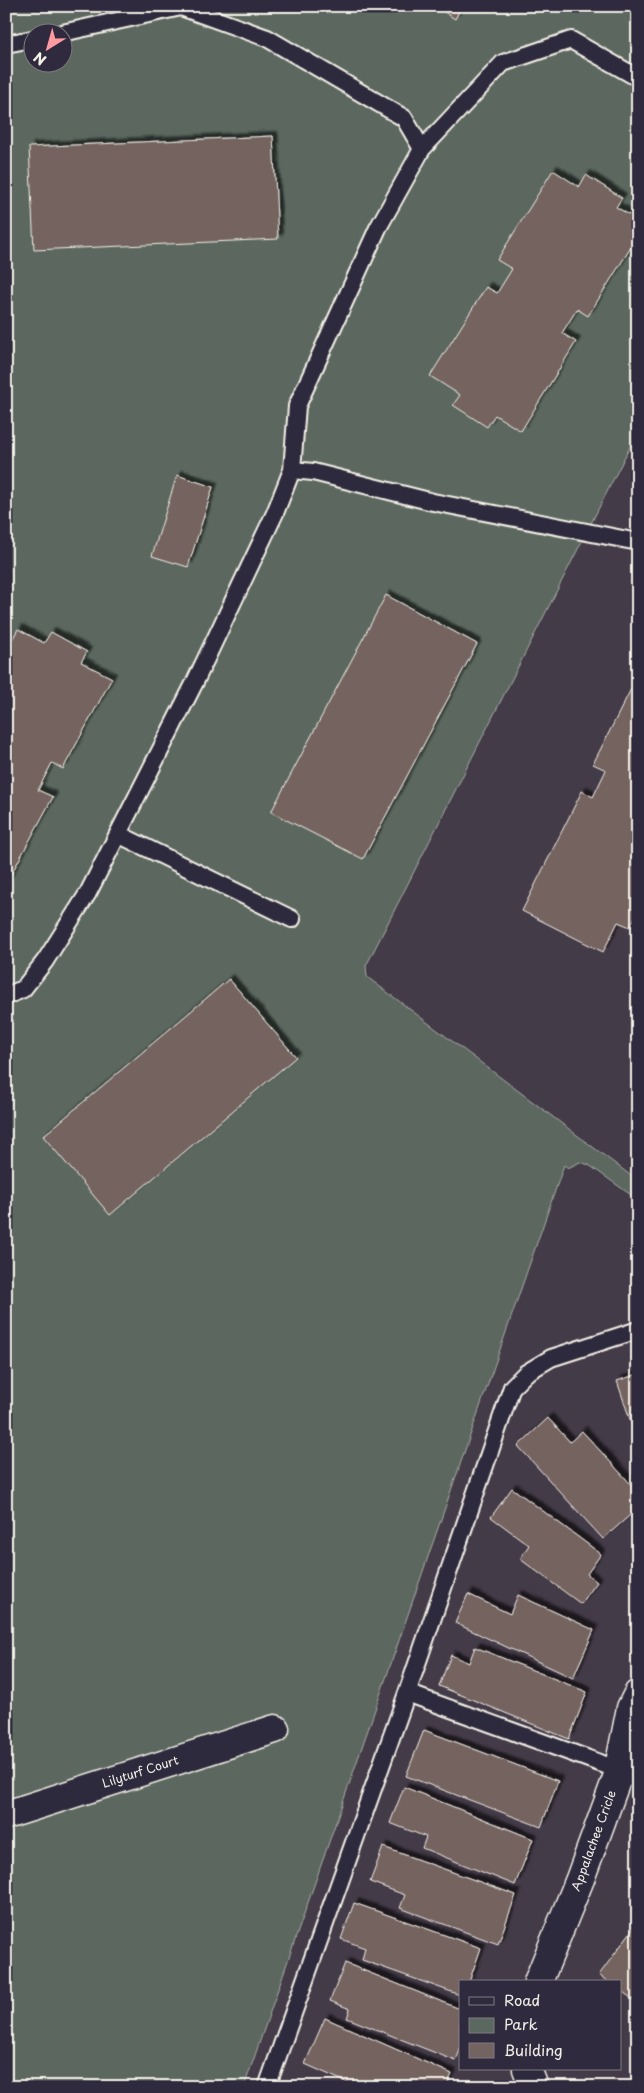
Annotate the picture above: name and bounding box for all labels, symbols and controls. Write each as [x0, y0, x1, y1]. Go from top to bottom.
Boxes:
north arrow [22, 22, 72, 72]
text: N [29, 47, 51, 71]
street label: Lilyturf Court [99, 1750, 181, 1792]
street label: Appalachee Cricle [566, 1787, 620, 1893]
legend [459, 1980, 622, 2070]
text: Road [504, 1988, 540, 2011]
text: Park [504, 2012, 538, 2035]
text: Building [504, 2038, 563, 2061]

